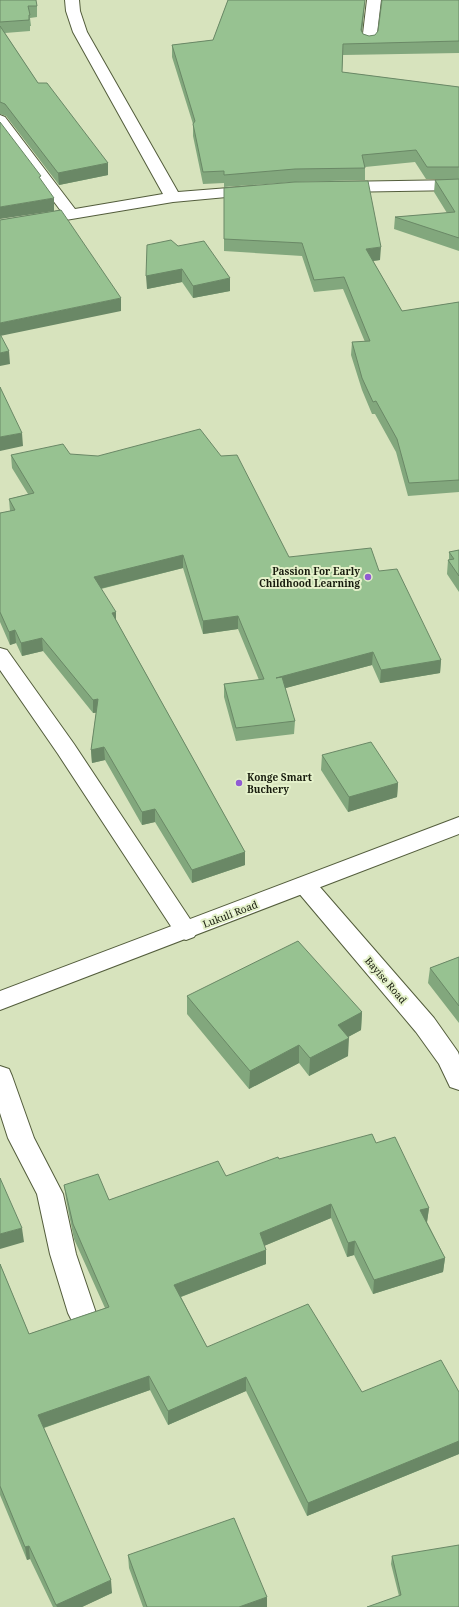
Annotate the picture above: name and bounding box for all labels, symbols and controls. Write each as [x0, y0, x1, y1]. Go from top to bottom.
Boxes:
place label: Passion For Early Childhood Learning [259, 564, 360, 590]
marker: Passion For Early Childhood Learning [363, 572, 373, 582]
place label: Konge Smart Buchery [247, 770, 312, 796]
marker: Konge Smart Buchery [234, 778, 244, 788]
street label: Lukuli Road [201, 897, 259, 931]
street label: Bayise Road [362, 954, 410, 1006]

